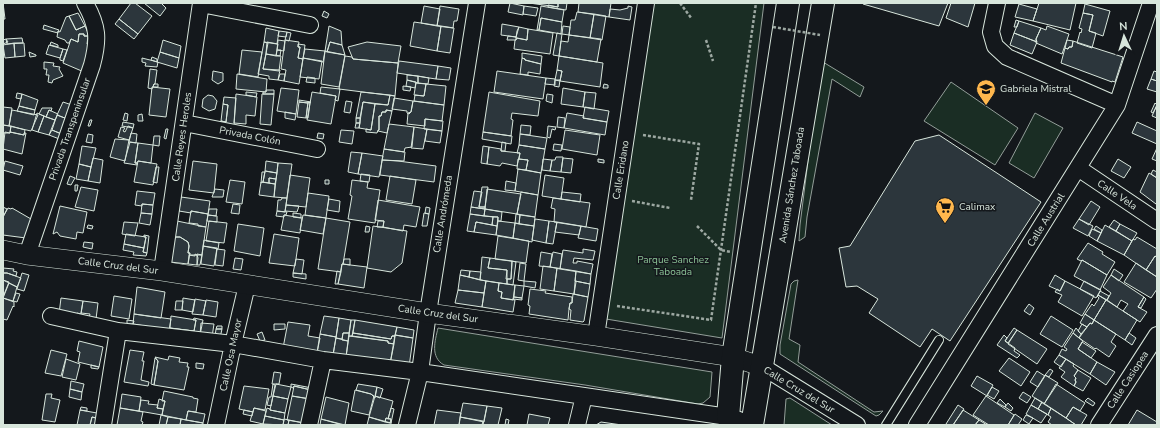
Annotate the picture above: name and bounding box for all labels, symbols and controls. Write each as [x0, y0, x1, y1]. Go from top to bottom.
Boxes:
north arrow [1104, 16, 1144, 56]
text: N [1119, 19, 1128, 34]
street label: Privada Transpeninsular [46, 75, 94, 182]
school or university icon: Gabriela Mistral [975, 78, 997, 106]
place label: Gabriela Mistral [1000, 82, 1071, 96]
street label: Calle Reyes Heroles [169, 91, 195, 183]
street label: Privada Colón [218, 123, 282, 149]
street label: Avenida Sánchez Taboada [776, 126, 808, 244]
street label: Calle Eridano [609, 139, 633, 201]
street label: Calle Andrómeda [430, 174, 456, 254]
street label: Calle Vela [1094, 176, 1140, 214]
street label: Calle Austrial [1024, 190, 1068, 250]
supermarket icon: Calimax [934, 196, 956, 224]
place label: Calimax [959, 200, 996, 214]
park label: Parque Sanchez Taboada [637, 253, 709, 279]
street label: Calle Cruz del Sur [77, 254, 159, 278]
street label: Calle Cruz del Sur [397, 301, 479, 327]
street label: Calle Osa Mayor [216, 317, 246, 393]
street label: Calle Casiopea [1104, 348, 1152, 412]
street label: Calle Cruz del Sur [761, 363, 838, 417]

